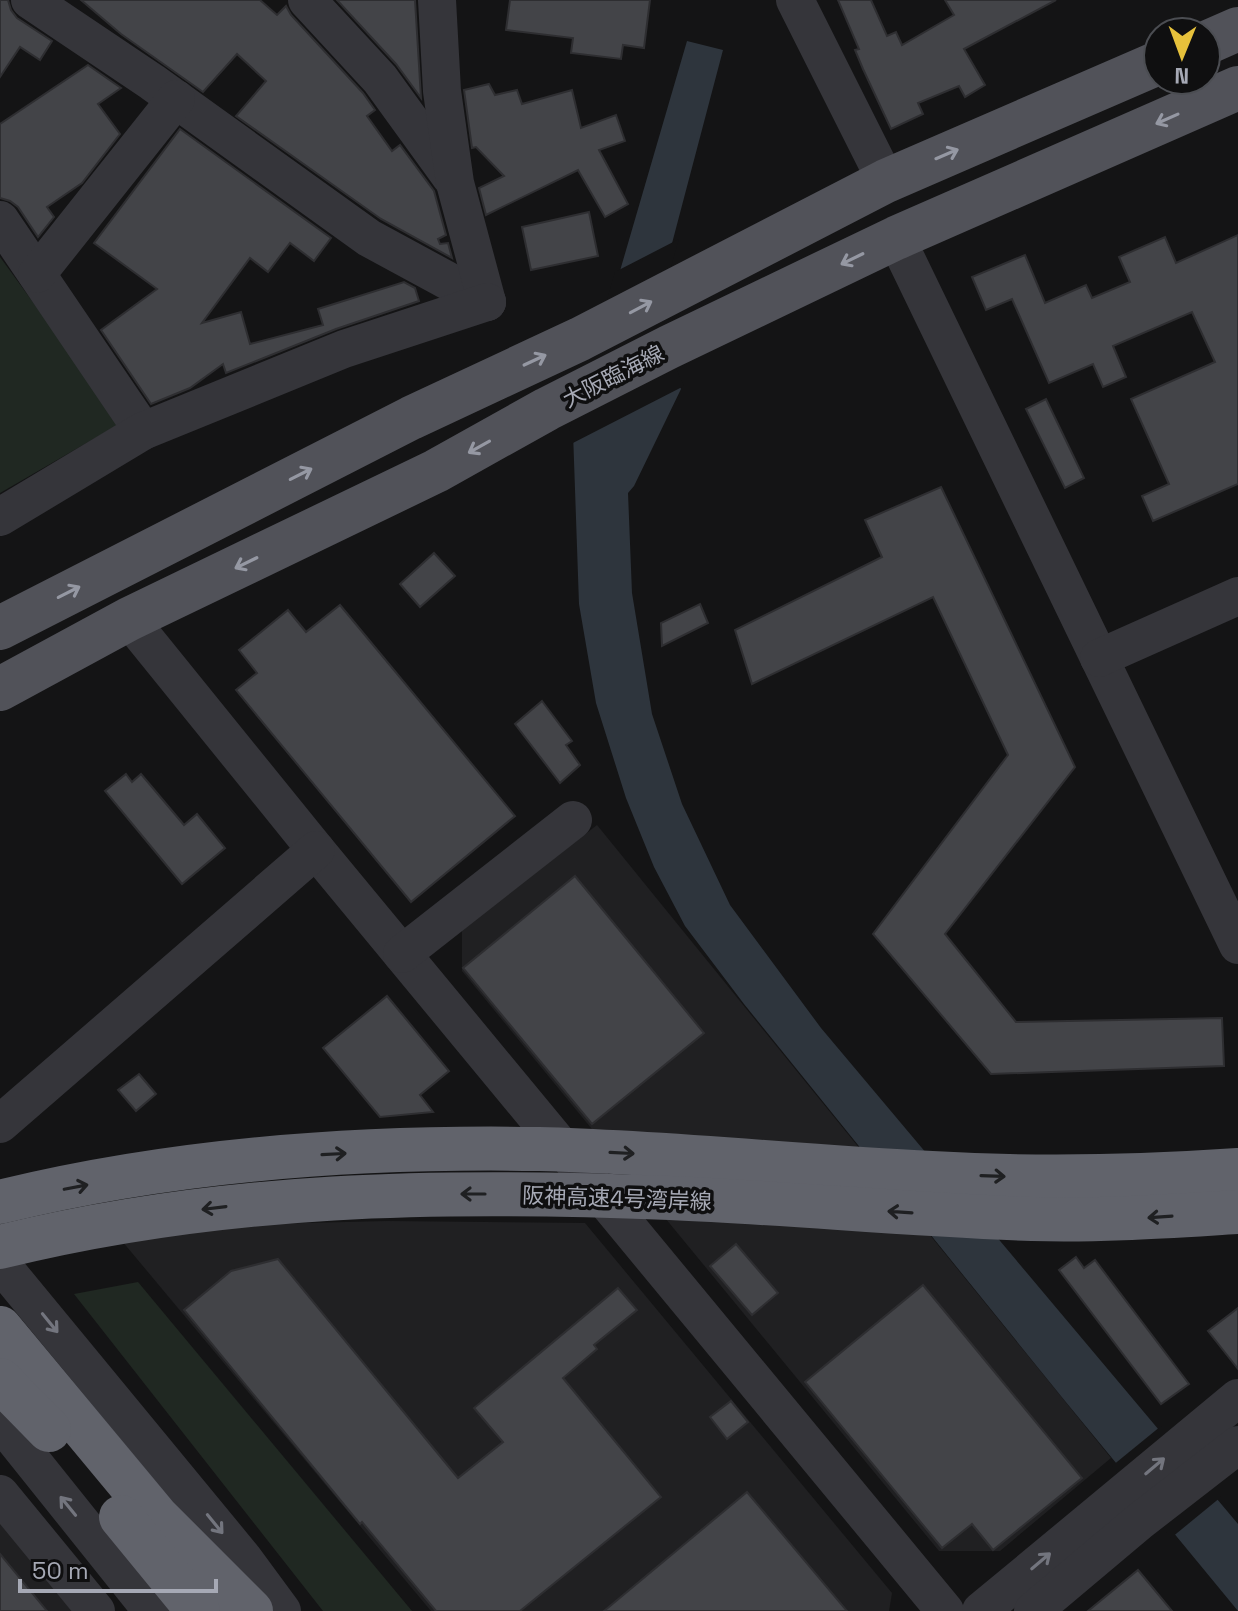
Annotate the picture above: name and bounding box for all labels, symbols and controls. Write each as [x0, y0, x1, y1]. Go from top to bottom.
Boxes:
north arrow [1142, 16, 1222, 96]
text: N [1174, 62, 1189, 90]
one-way arrow [1155, 113, 1179, 128]
one-way arrow [934, 146, 959, 161]
one-way arrow [840, 252, 864, 267]
one-way arrow [628, 299, 652, 315]
street label: 大阪臨海線 [558, 339, 668, 413]
one-way arrow [522, 352, 546, 367]
one-way arrow [468, 440, 491, 456]
one-way arrow [288, 465, 312, 481]
one-way arrow [234, 556, 258, 571]
one-way arrow [57, 584, 81, 600]
one-way arrow [320, 1146, 347, 1161]
one-way arrow [608, 1146, 635, 1161]
one-way arrow [979, 1168, 1006, 1183]
one-way arrow [63, 1178, 89, 1193]
street label: 阪神高速4号湾岸線 [522, 1181, 712, 1215]
one-way arrow [460, 1186, 487, 1202]
one-way arrow [201, 1201, 227, 1216]
one-way arrow [887, 1204, 914, 1219]
one-way arrow [1147, 1210, 1174, 1225]
one-way arrow [41, 1312, 58, 1333]
one-way arrow [1144, 1457, 1164, 1475]
one-way arrow [59, 1496, 77, 1517]
one-way arrow [206, 1513, 224, 1533]
scale bar [20, 1543, 216, 1593]
one-way arrow [1031, 1552, 1051, 1570]
text: 50 m [32, 1555, 89, 1586]

